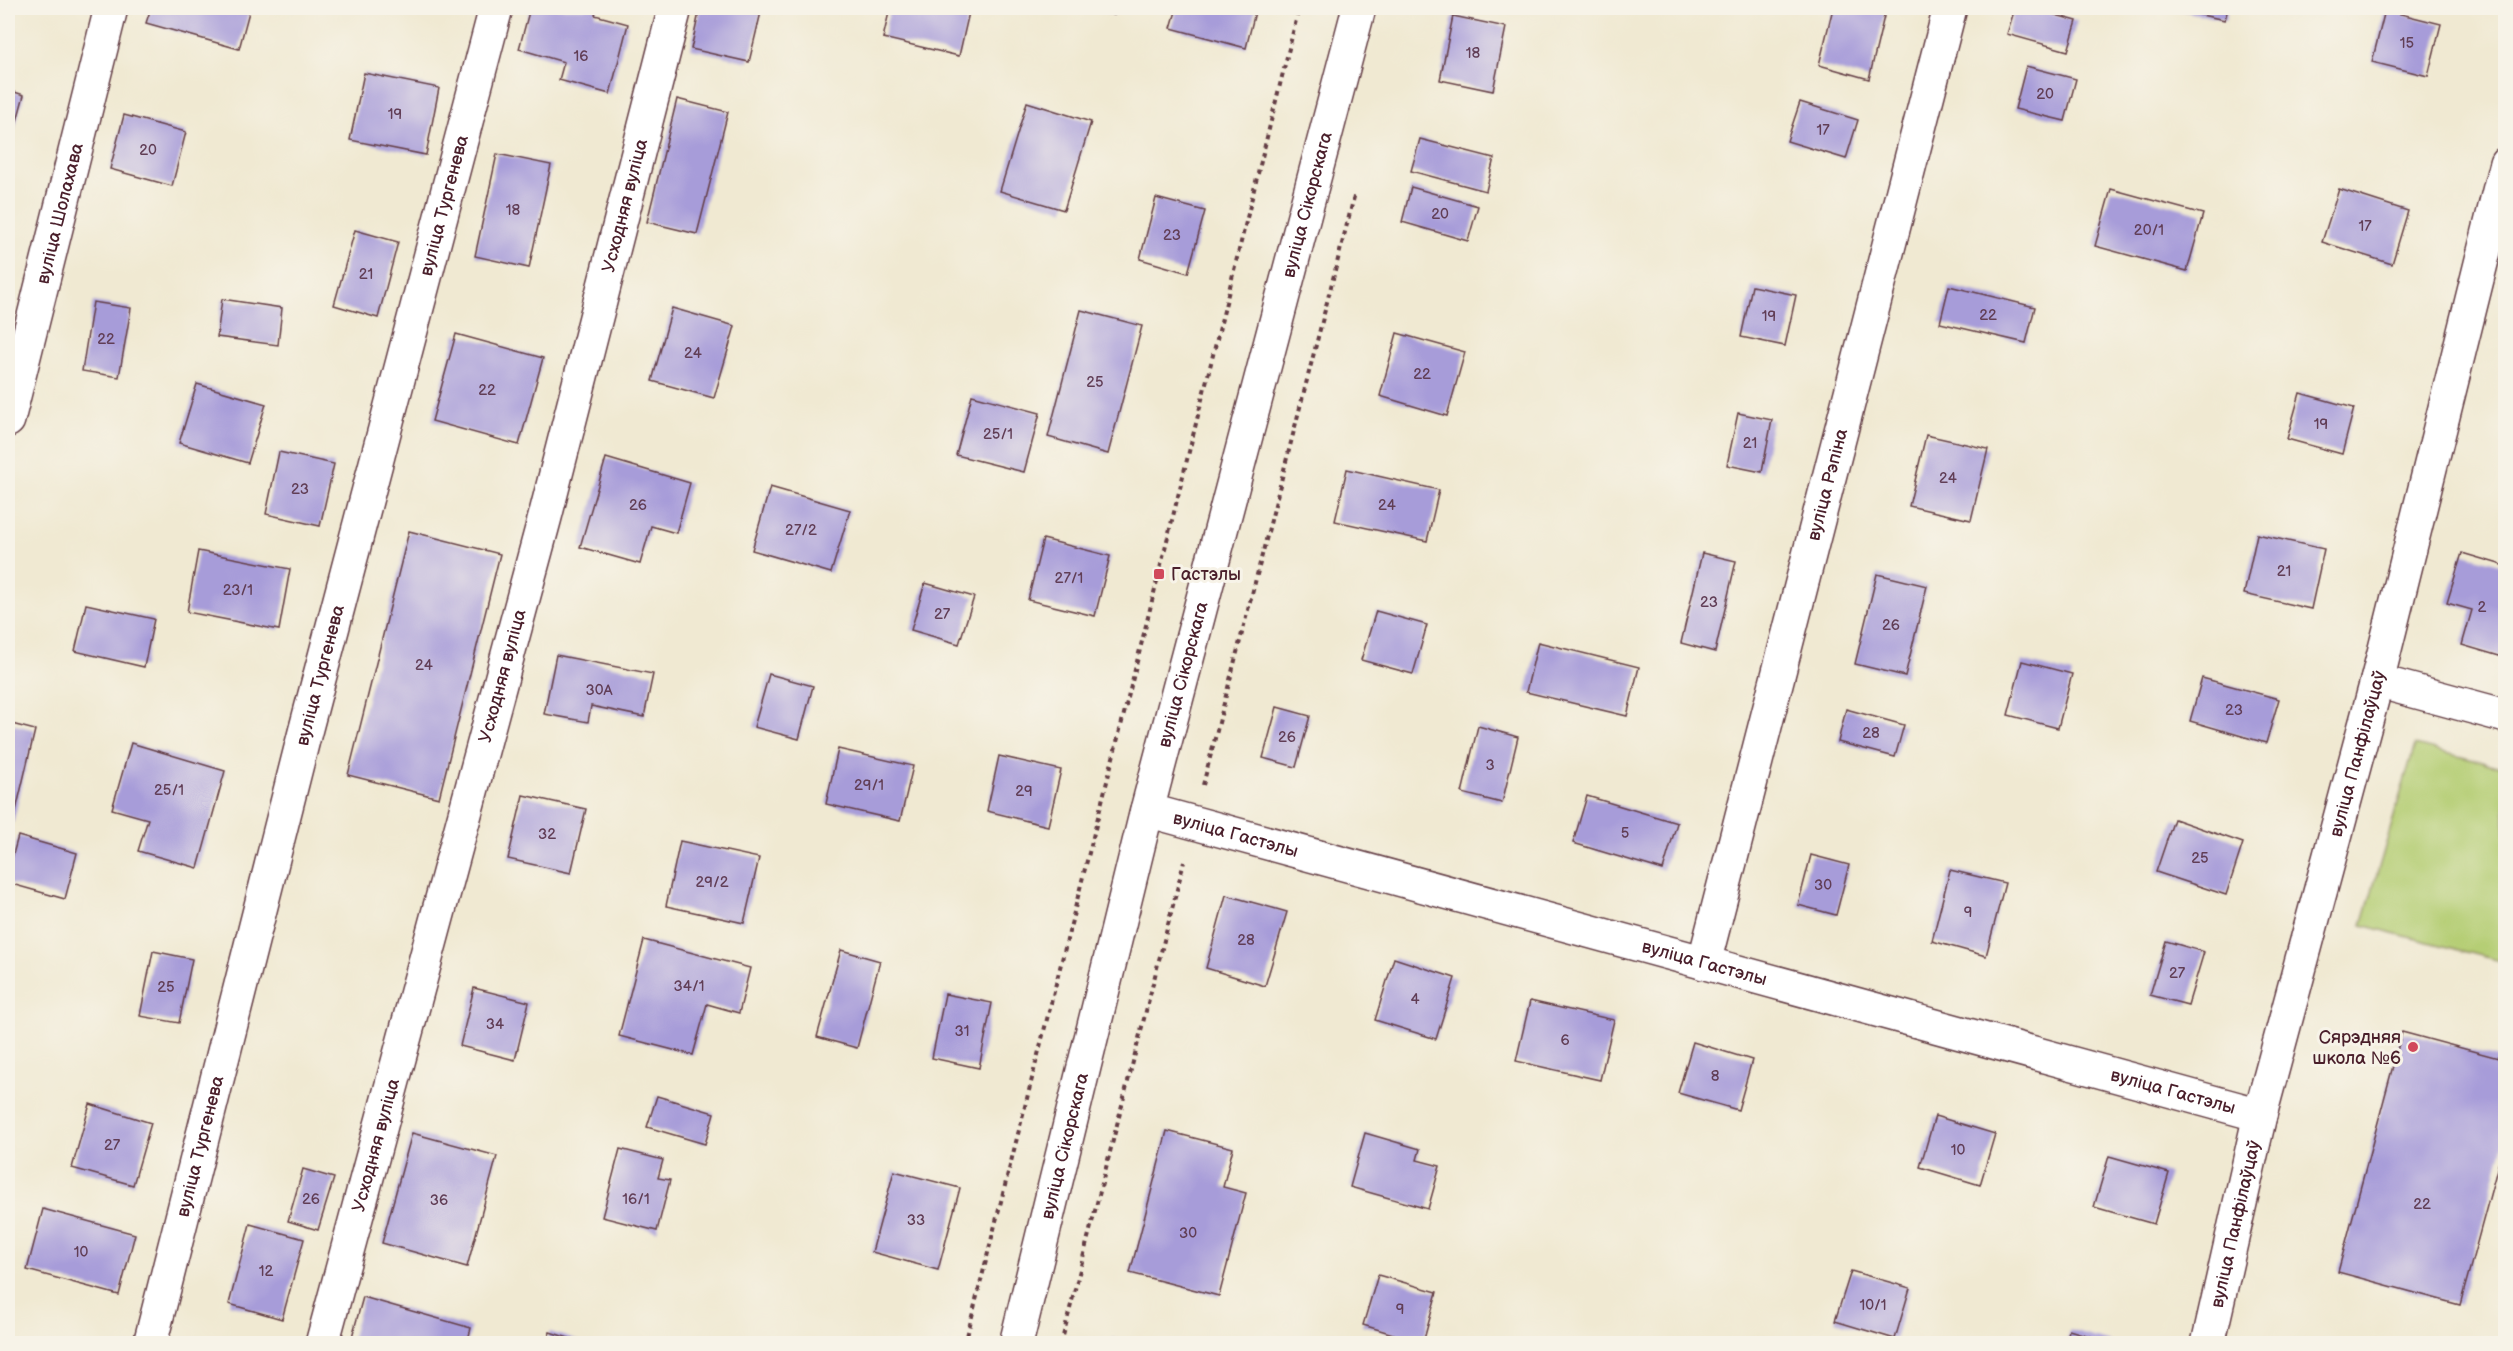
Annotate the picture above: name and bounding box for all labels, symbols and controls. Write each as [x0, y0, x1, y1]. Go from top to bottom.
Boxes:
house number: 15 [2400, 34, 2414, 53]
house number: 18 [1466, 44, 1481, 63]
house number: 16 [574, 47, 588, 66]
house number: 20 [2036, 85, 2054, 104]
house number: 19 [388, 105, 402, 124]
house number: 17 [1816, 121, 1830, 140]
street label: вуліца Сікорскага [1278, 129, 1336, 280]
street label: вуліца Тургенева [415, 132, 473, 278]
street label: Усходняя вуліца [597, 136, 652, 275]
street label: вуліца Шолахава [32, 140, 87, 286]
house number: 20 [139, 141, 157, 160]
house number: 18 [506, 201, 521, 220]
house number: 20 [1431, 205, 1449, 224]
house number: 17 [2358, 217, 2372, 236]
house number: 20/1 [2134, 221, 2164, 240]
house number: 23 [1163, 226, 1181, 245]
house number: 21 [359, 265, 373, 284]
house number: 22 [1979, 306, 1997, 325]
house number: 19 [1762, 307, 1776, 326]
house number: 22 [97, 330, 115, 349]
house number: 24 [684, 344, 702, 363]
house number: 22 [1413, 365, 1431, 384]
house number: 25 [1086, 373, 1104, 392]
house number: 22 [478, 381, 496, 400]
house number: 19 [2314, 415, 2328, 434]
house number: 25/1 [983, 425, 1013, 444]
street label: вуліца Рэпіна [1803, 426, 1852, 543]
house number: 21 [1743, 434, 1757, 453]
house number: 24 [1939, 469, 1957, 488]
house number: 23 [291, 480, 309, 499]
house number: 26 [629, 496, 647, 515]
house number: 24 [1378, 496, 1396, 515]
house number: 27/2 [785, 521, 817, 540]
house number: 21 [2277, 562, 2291, 581]
place label: Гастэлы [1171, 564, 1241, 585]
marker: Гастэлы [1152, 567, 1166, 581]
house number: 27/1 [1055, 569, 1083, 588]
house number: 23/1 [223, 581, 253, 600]
house number: 23 [1700, 593, 1718, 612]
house number: 2 [2478, 598, 2487, 617]
street label: вуліца Сікорскага [1154, 599, 1212, 750]
street label: вуліца Тургенева [291, 602, 349, 748]
house number: 27 [934, 605, 951, 624]
street label: Усходняя вуліца [474, 607, 530, 745]
house number: 26 [1882, 616, 1900, 635]
house number: 24 [415, 656, 433, 675]
street label: вуліца Панфілаўцаў [2325, 668, 2390, 839]
house number: 30А [585, 681, 613, 700]
house number: 23 [2225, 701, 2243, 720]
house number: 28 [1862, 724, 1880, 743]
house number: 26 [1278, 728, 1296, 747]
house number: 3 [1485, 756, 1495, 775]
house number: 29/1 [854, 776, 884, 795]
house number: 25/1 [154, 781, 184, 800]
house number: 29 [1015, 782, 1033, 801]
street label: вуліца Гастэлы [1171, 807, 1301, 861]
house number: 5 [1621, 824, 1629, 843]
house number: 32 [538, 825, 556, 844]
house number: 25 [2191, 849, 2209, 868]
house number: 29/2 [695, 873, 729, 892]
house number: 30 [1814, 876, 1832, 895]
house number: 9 [1964, 903, 1972, 922]
house number: 28 [1237, 931, 1255, 950]
street label: вуліца Гастэлы [1640, 936, 1769, 990]
house number: 27 [2169, 964, 2186, 983]
house number: 34/1 [674, 977, 704, 996]
house number: 25 [157, 978, 175, 997]
house number: 4 [1410, 990, 1420, 1009]
house number: 34 [486, 1015, 504, 1034]
house number: 31 [954, 1022, 970, 1041]
place label: Сярэдняя школа №6 [2313, 1027, 2401, 1069]
house number: 6 [1560, 1031, 1570, 1050]
marker: Сярэдняя школа №6 [2406, 1040, 2420, 1054]
street label: вуліца Гастэлы [2108, 1064, 2238, 1118]
house number: 8 [1711, 1067, 1720, 1086]
street label: вуліца Сікорскага [1037, 1070, 1093, 1221]
street label: вуліца Тургенева [172, 1073, 228, 1219]
street label: Усходняя вуліца [348, 1076, 404, 1214]
house number: 27 [104, 1136, 121, 1155]
street label: вуліца Панфілаўцаў [2206, 1138, 2265, 1310]
house number: 10 [1951, 1141, 1965, 1160]
house number: 26 [302, 1190, 320, 1209]
house number: 16/1 [622, 1190, 650, 1209]
house number: 36 [430, 1191, 448, 1210]
house number: 22 [2413, 1195, 2431, 1214]
house number: 33 [907, 1211, 925, 1230]
house number: 30 [1179, 1224, 1197, 1243]
house number: 10 [74, 1243, 88, 1262]
house number: 12 [259, 1262, 273, 1281]
house number: 10/1 [1859, 1296, 1887, 1315]
house number: 9 [1396, 1300, 1404, 1319]

